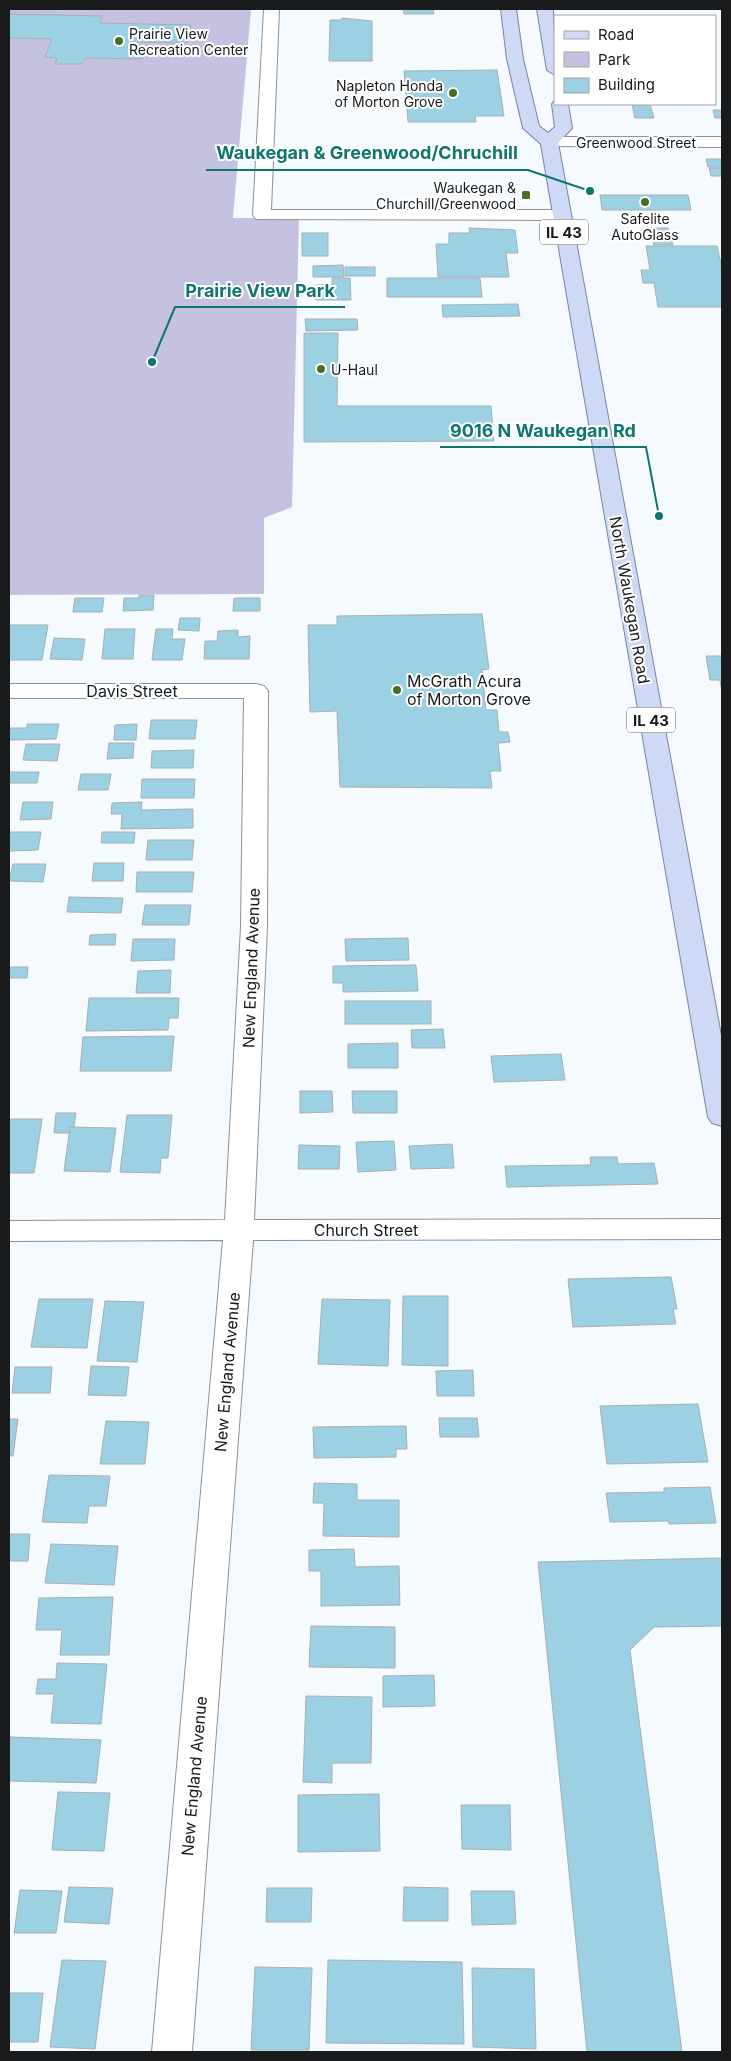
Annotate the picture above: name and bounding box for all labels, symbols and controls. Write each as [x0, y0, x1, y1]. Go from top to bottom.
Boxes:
legend [554, 15, 716, 105]
place label: Prairie View Recreation Center [129, 25, 248, 58]
text: Road [598, 25, 634, 44]
marker: Prairie View Recreation Center [113, 35, 125, 47]
text: Park [598, 50, 631, 69]
text: Building [598, 75, 655, 94]
place label: Napleton Honda of Morton Grove [335, 77, 443, 110]
marker: Napleton Honda of Morton Grove [447, 87, 459, 99]
street label: Greenwood Street [576, 134, 696, 151]
callout: Waukegan & Greenwood/Chruchill [206, 137, 528, 170]
text: Waukegan & Greenwood/Chruchill [216, 142, 518, 163]
place label: Waukegan & Churchill/Greenwood [376, 179, 516, 212]
marker: Waukegan & Churchill/Greenwood [520, 189, 532, 201]
marker: Safelite AutoGlass [639, 196, 651, 208]
place label: Safelite AutoGlass [611, 210, 679, 243]
road number: IL 43 [540, 220, 588, 244]
callout: Prairie View Park [175, 274, 345, 307]
text: Prairie View Park [185, 280, 335, 301]
place label: U-Haul [331, 361, 378, 378]
marker: U-Haul [315, 363, 327, 375]
callout: 9016 N Waukegan Rd [440, 414, 646, 447]
text: 9016 N Waukegan Rd [450, 420, 636, 441]
street label: North Waukegan Road [605, 515, 655, 685]
place label: McGrath Acura of Morton Grove [407, 671, 531, 709]
street label: Davis Street [86, 681, 178, 701]
marker: McGrath Acura of Morton Grove [391, 684, 403, 696]
road number: IL 43 [627, 708, 675, 732]
street label: New England Avenue [238, 888, 264, 1048]
street label: Church Street [314, 1220, 418, 1240]
street label: New England Avenue [210, 1291, 244, 1453]
street label: New England Avenue [177, 1695, 211, 1857]

